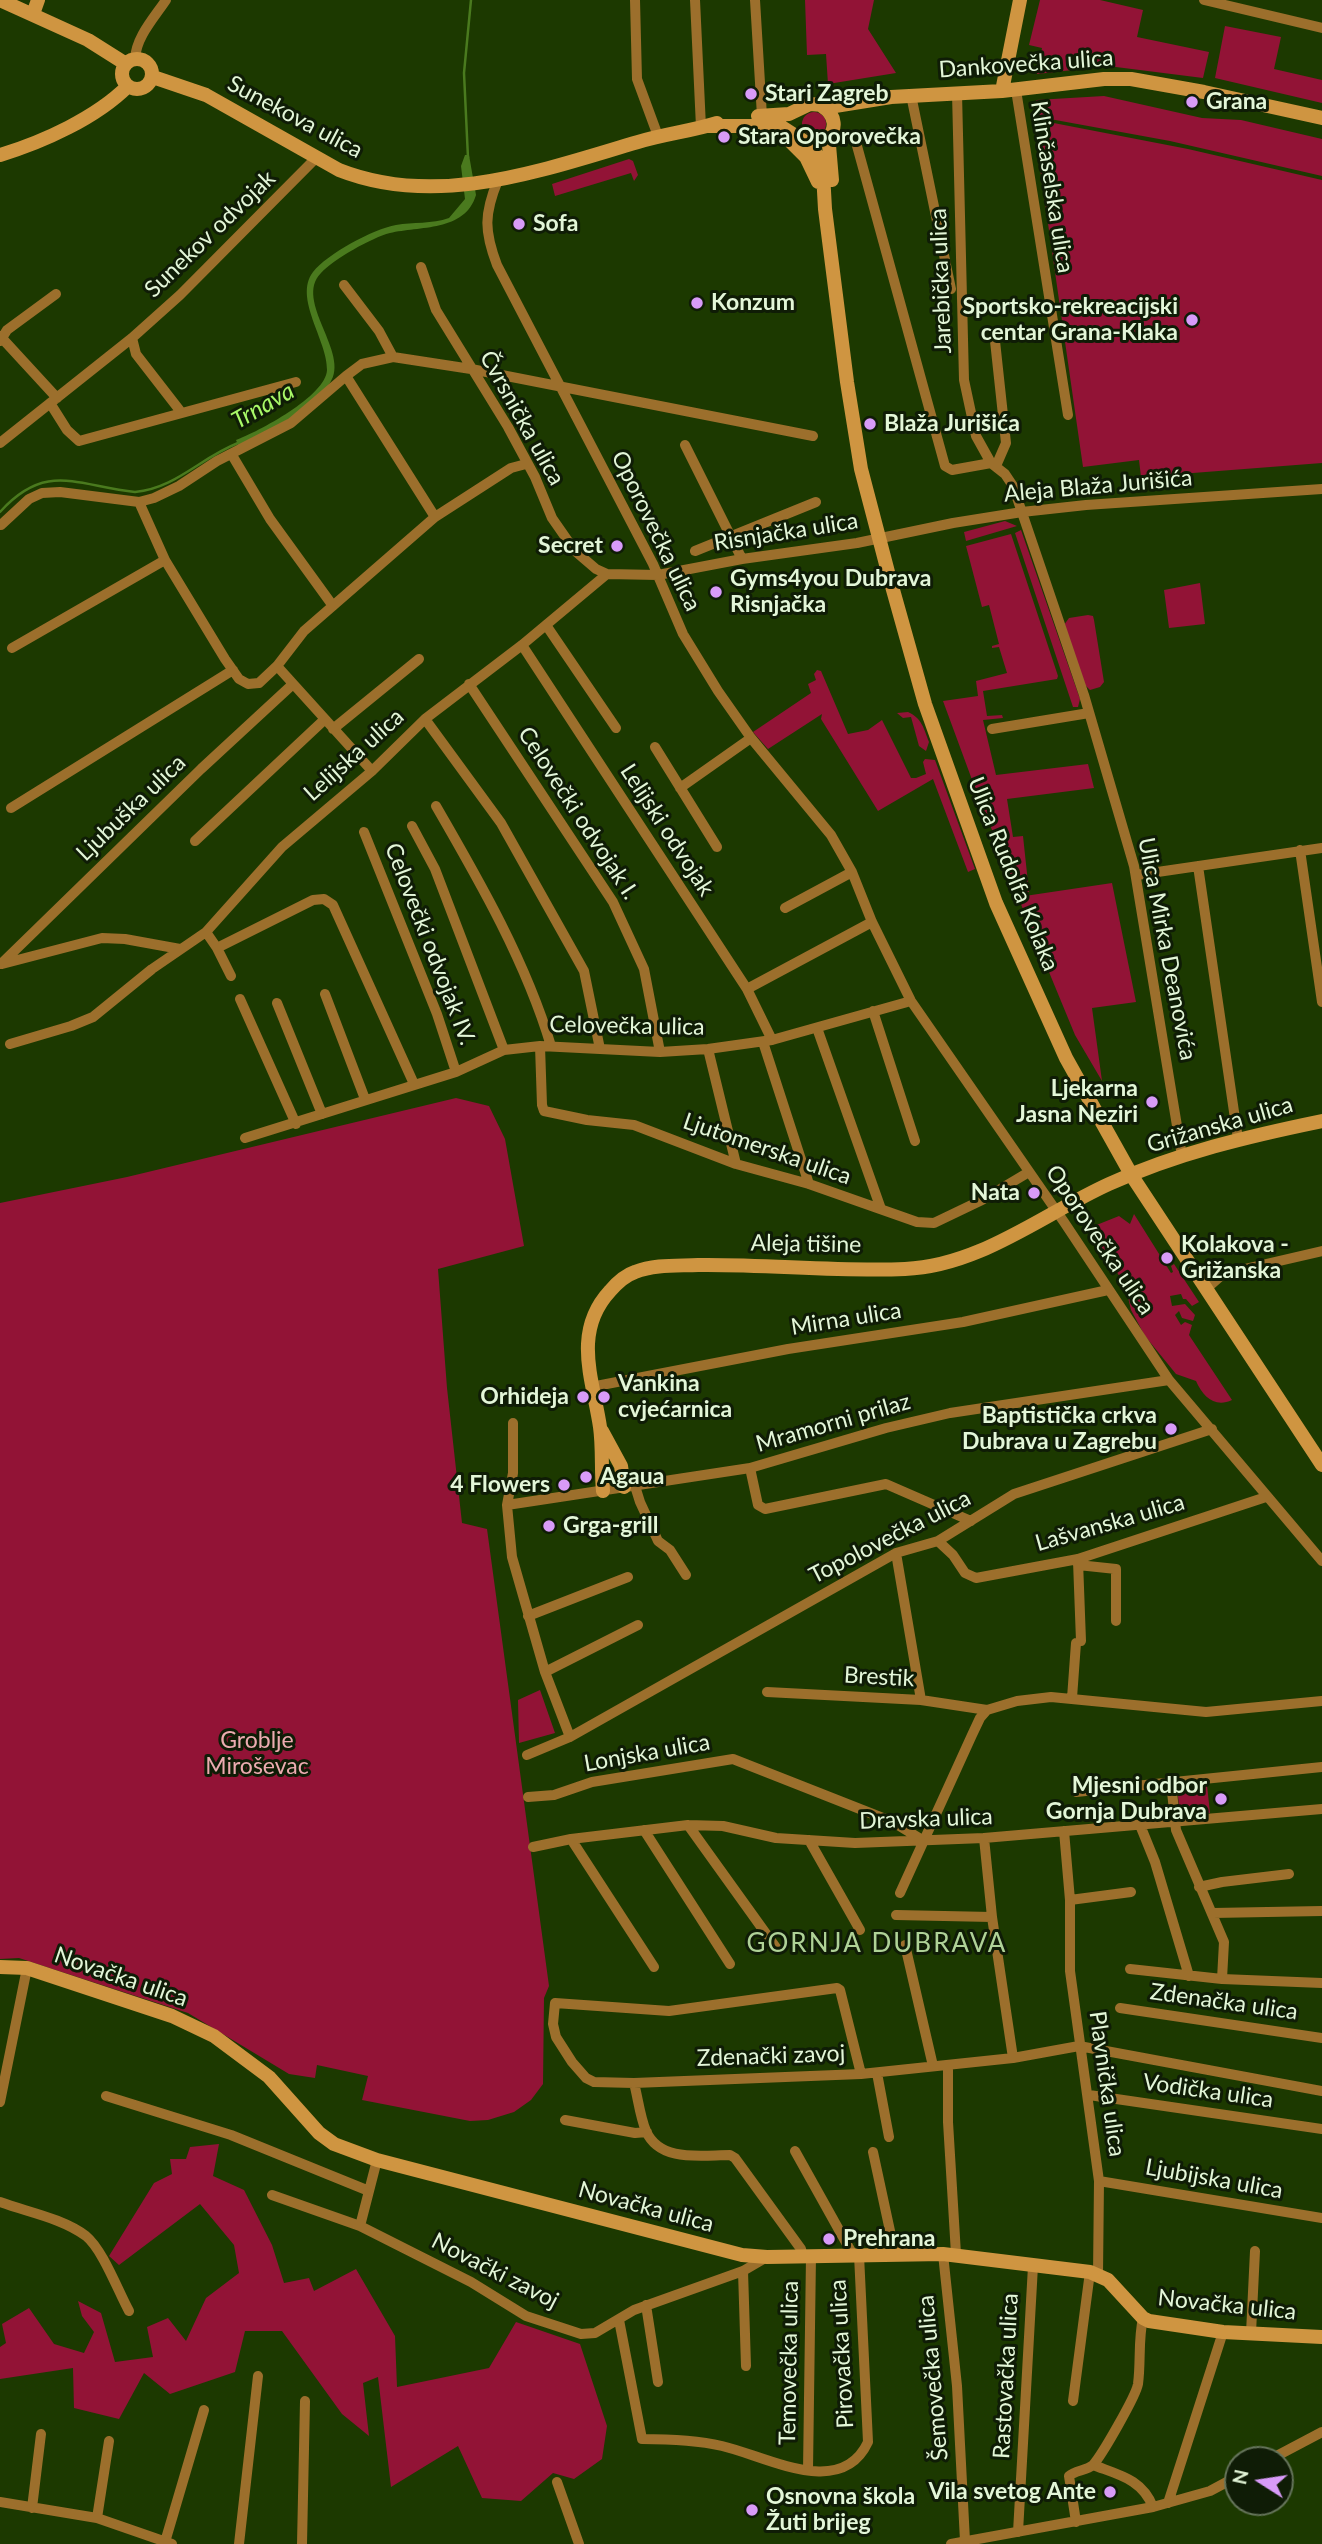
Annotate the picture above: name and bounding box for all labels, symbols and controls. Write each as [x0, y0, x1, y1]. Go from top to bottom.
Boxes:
street label: Dankovečka ulica [938, 44, 1114, 84]
street label: Sunekova ulica [223, 70, 367, 164]
place label: Stari Zagreb [765, 80, 889, 108]
marker: Stari Zagreb [743, 86, 759, 102]
place label: Grana [1206, 88, 1267, 116]
marker: Grana [1184, 94, 1200, 110]
street label: Klinčaselska ulica [1025, 99, 1079, 275]
place label: Stara Oporovečka [738, 123, 921, 151]
marker: Stara Oporovečka [716, 129, 732, 145]
street label: Sunekov odvojak [139, 165, 281, 303]
street label: Jarebička ulica [925, 208, 957, 354]
place label: Sofa [533, 210, 578, 238]
marker: Sofa [511, 216, 527, 232]
place label: Konzum [711, 289, 795, 317]
place label: Sportsko-rekreacijski centar Grana-Klaka [963, 293, 1178, 347]
marker: Konzum [689, 295, 705, 311]
marker: Sportsko-rekreacijski centar Grana-Klaka [1184, 312, 1200, 328]
street label: Čvrsnička ulica [474, 346, 570, 490]
water label: Trnava [227, 377, 299, 435]
place label: Blaža Jurišića [884, 410, 1020, 438]
marker: Blaža Jurišića [862, 416, 878, 432]
street label: Oporovečka ulica [605, 446, 707, 616]
street label: Aleja Blaža Jurišića [1003, 464, 1193, 508]
street label: Risnjačka ulica [712, 507, 860, 557]
place label: Secret [538, 532, 603, 560]
marker: Secret [609, 538, 625, 554]
place label: Gyms4you Dubrava Risnjačka [730, 565, 931, 619]
marker: Gyms4you Dubrava Risnjačka [708, 584, 724, 600]
street label: Lelijska ulica [298, 703, 410, 807]
street label: Celovečki odvojak I. [512, 722, 644, 904]
street label: Ljubuška ulica [71, 749, 191, 867]
street label: Lelijski odvojak [614, 759, 720, 901]
street label: Ulica Rudolfa Kolaka [961, 773, 1065, 975]
street label: Ulica Mirka Deanovića [1132, 835, 1202, 1063]
street label: Celovečki odvojak IV. [379, 839, 481, 1049]
street label: Celovečka ulica [549, 1011, 705, 1041]
place label: Ljekarna Jasna Neziri [1016, 1075, 1138, 1129]
street label: Grižanska ulica [1144, 1091, 1296, 1159]
marker: Ljekarna Jasna Neziri [1144, 1094, 1160, 1110]
street label: Ljutomerska ulica [679, 1107, 855, 1191]
street label: Oporovečka ulica [1040, 1160, 1160, 1320]
place label: Nata [971, 1179, 1020, 1207]
marker: Nata [1026, 1185, 1042, 1201]
street label: Aleja tišine [750, 1229, 862, 1259]
place label: Kolakova - Grižanska [1181, 1231, 1289, 1285]
marker: Kolakova - Grižanska [1159, 1250, 1175, 1266]
street label: Mirna ulica [789, 1297, 903, 1341]
place label: Vankina cvjećarnica [618, 1370, 732, 1424]
place label: Orhideja [480, 1383, 569, 1411]
street label: Mramorni prilaz [753, 1388, 913, 1458]
marker: Orhideja [575, 1389, 591, 1405]
marker: Vankina cvjećarnica [596, 1389, 612, 1405]
place label: Baptistička crkva Dubrava u Zagrebu [962, 1402, 1157, 1456]
marker: Baptistička crkva Dubrava u Zagrebu [1163, 1421, 1179, 1437]
place label: Agaua [600, 1463, 664, 1491]
marker: Agaua [578, 1469, 594, 1485]
place label: 4 Flowers [450, 1471, 550, 1499]
marker: 4 Flowers [556, 1477, 572, 1493]
street label: Topolovečka ulica [805, 1484, 975, 1590]
street label: Lašvanska ulica [1032, 1489, 1188, 1557]
place label: Grga-grill [563, 1512, 658, 1540]
marker: Grga-grill [541, 1518, 557, 1534]
street label: Brestik [843, 1661, 915, 1693]
park label: Groblje Miroševac [205, 1727, 309, 1781]
street label: Lonjska ulica [582, 1728, 712, 1778]
place label: Mjesni odbor Gornja Dubrava [1046, 1772, 1207, 1826]
marker: Mjesni odbor Gornja Dubrava [1213, 1791, 1229, 1807]
street label: Dravska ulica [859, 1803, 993, 1835]
district label: GORNJA DUBRAVA [748, 1928, 1006, 1960]
street label: Novačka ulica [51, 1941, 191, 2013]
street label: Zdenačka ulica [1148, 1978, 1300, 2026]
street label: Plavnička ulica [1083, 2009, 1131, 2159]
street label: Zdenački zavoj [696, 2040, 846, 2072]
street label: Vodička ulica [1141, 2068, 1275, 2114]
street label: Ljubijska ulica [1143, 2153, 1285, 2205]
street label: Novačka ulica [575, 2176, 717, 2238]
place label: Prehrana [843, 2225, 935, 2253]
street label: Novački zavoj [427, 2227, 563, 2315]
marker: Prehrana [821, 2231, 837, 2247]
street label: Pirovačka ulica [824, 2279, 860, 2429]
street label: Temovečka ulica [774, 2281, 804, 2445]
street label: Novačka ulica [1156, 2284, 1298, 2326]
street label: Rastovačka ulica [988, 2293, 1024, 2459]
street label: Šemovečka ulica [912, 2294, 954, 2462]
north arrow [1224, 2446, 1294, 2516]
text: N [1227, 2467, 1253, 2487]
place label: Vila svetog Ante [929, 2478, 1096, 2506]
place label: Osnovna škola Žuti brijeg [766, 2483, 915, 2537]
marker: Vila svetog Ante [1102, 2484, 1118, 2500]
marker: Osnovna škola Žuti brijeg [744, 2502, 760, 2518]

